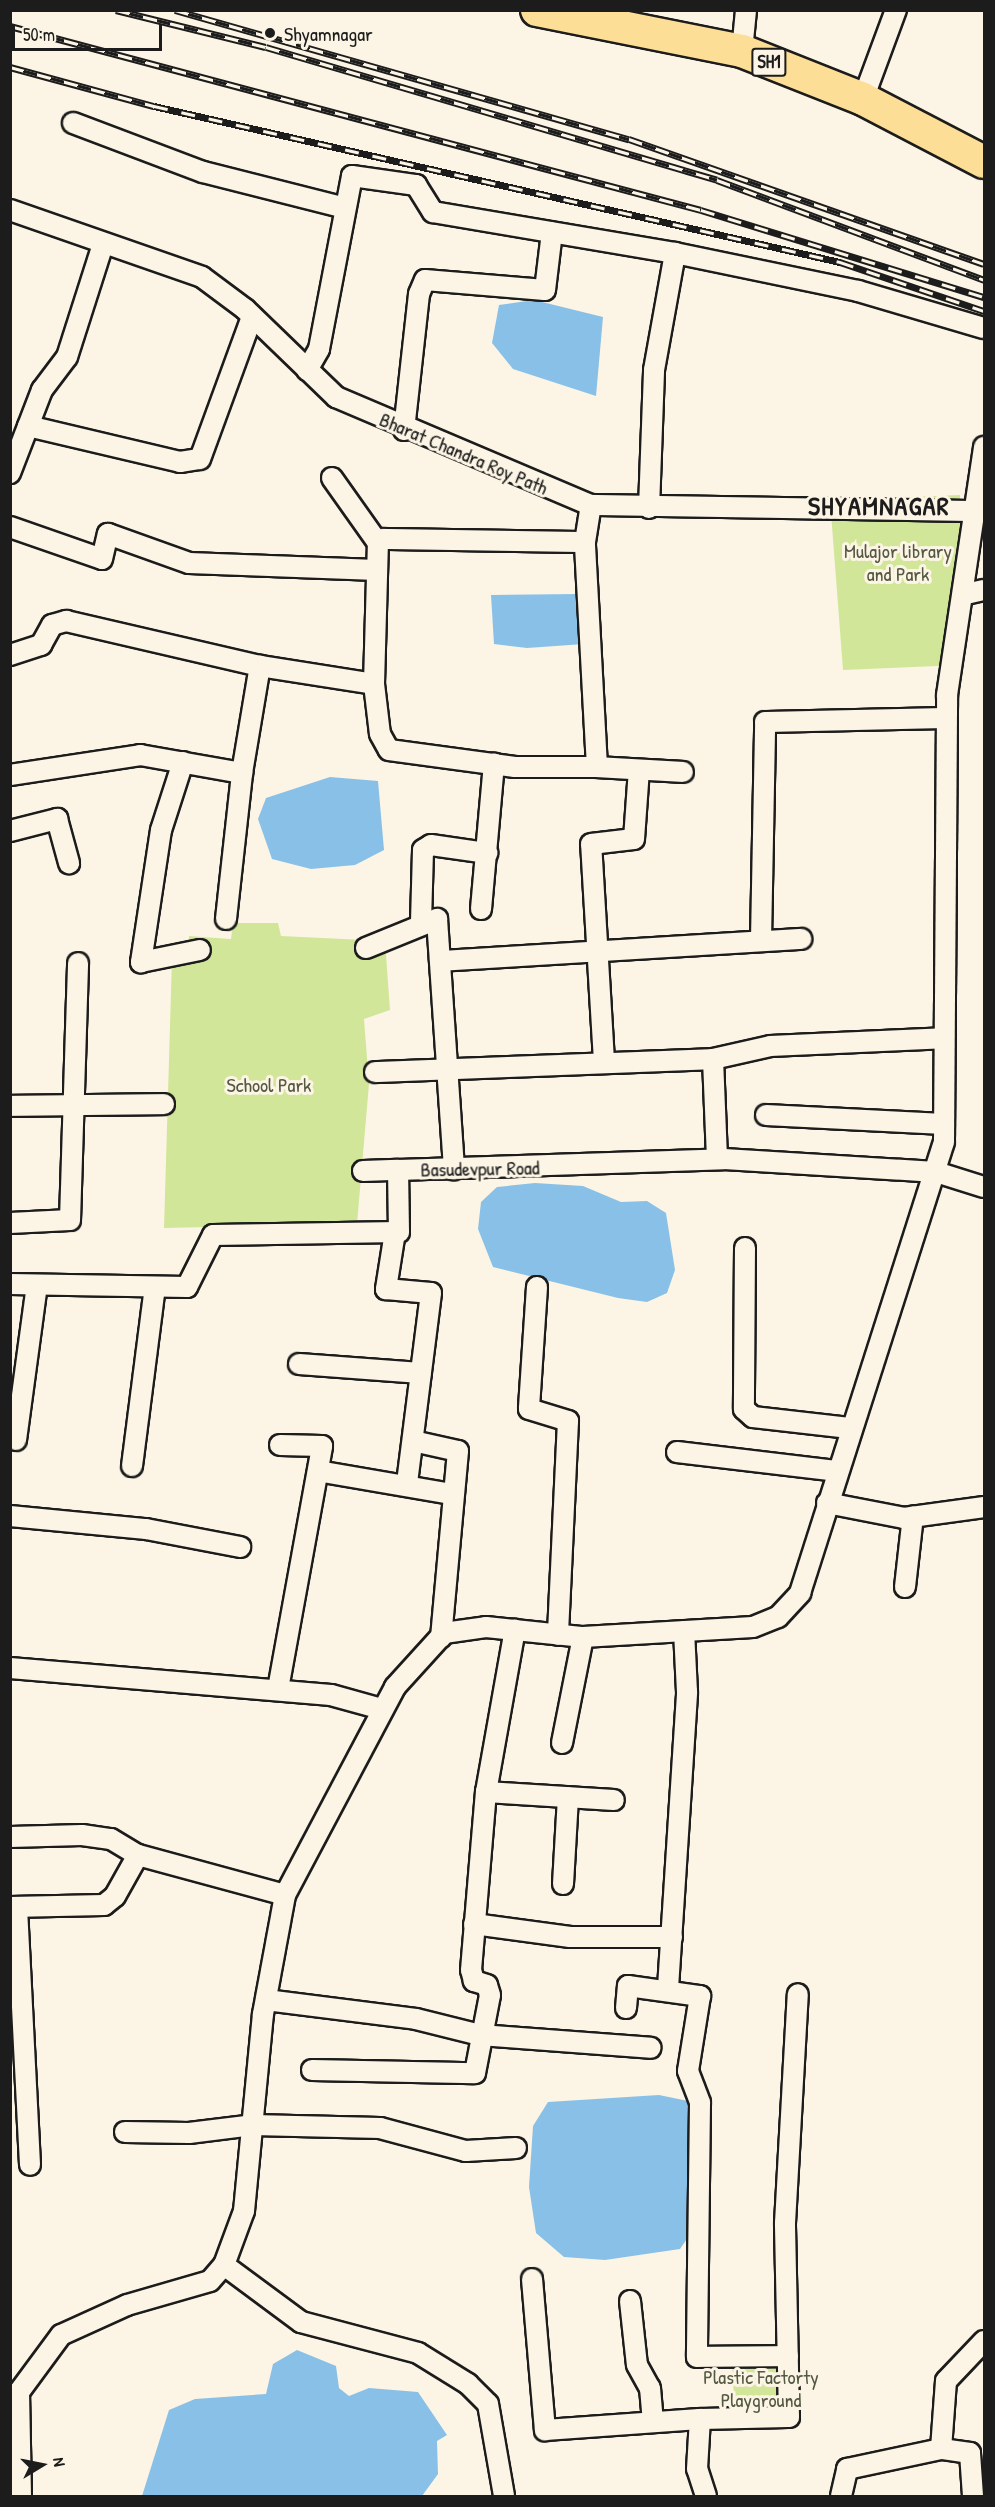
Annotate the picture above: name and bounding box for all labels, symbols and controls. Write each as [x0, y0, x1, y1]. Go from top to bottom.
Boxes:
scale bar [15, 12, 165, 50]
place label: Shyamnagar [284, 21, 373, 45]
text: 50 m [23, 22, 55, 47]
marker: Shyamnagar [261, 24, 279, 42]
road number: SH1 [751, 47, 787, 77]
street label: Bharat Chandra Roy Path [376, 407, 552, 499]
district label: SHYAMNAGAR [808, 490, 950, 522]
park label: Mulajor library and Park [844, 538, 952, 585]
park label: School Park [227, 1072, 311, 1096]
street label: Basudevpur Road [420, 1155, 540, 1181]
park label: Plastic Factorty Playground [703, 2365, 819, 2412]
north arrow [12, 2435, 72, 2495]
text: N [48, 2456, 71, 2468]

